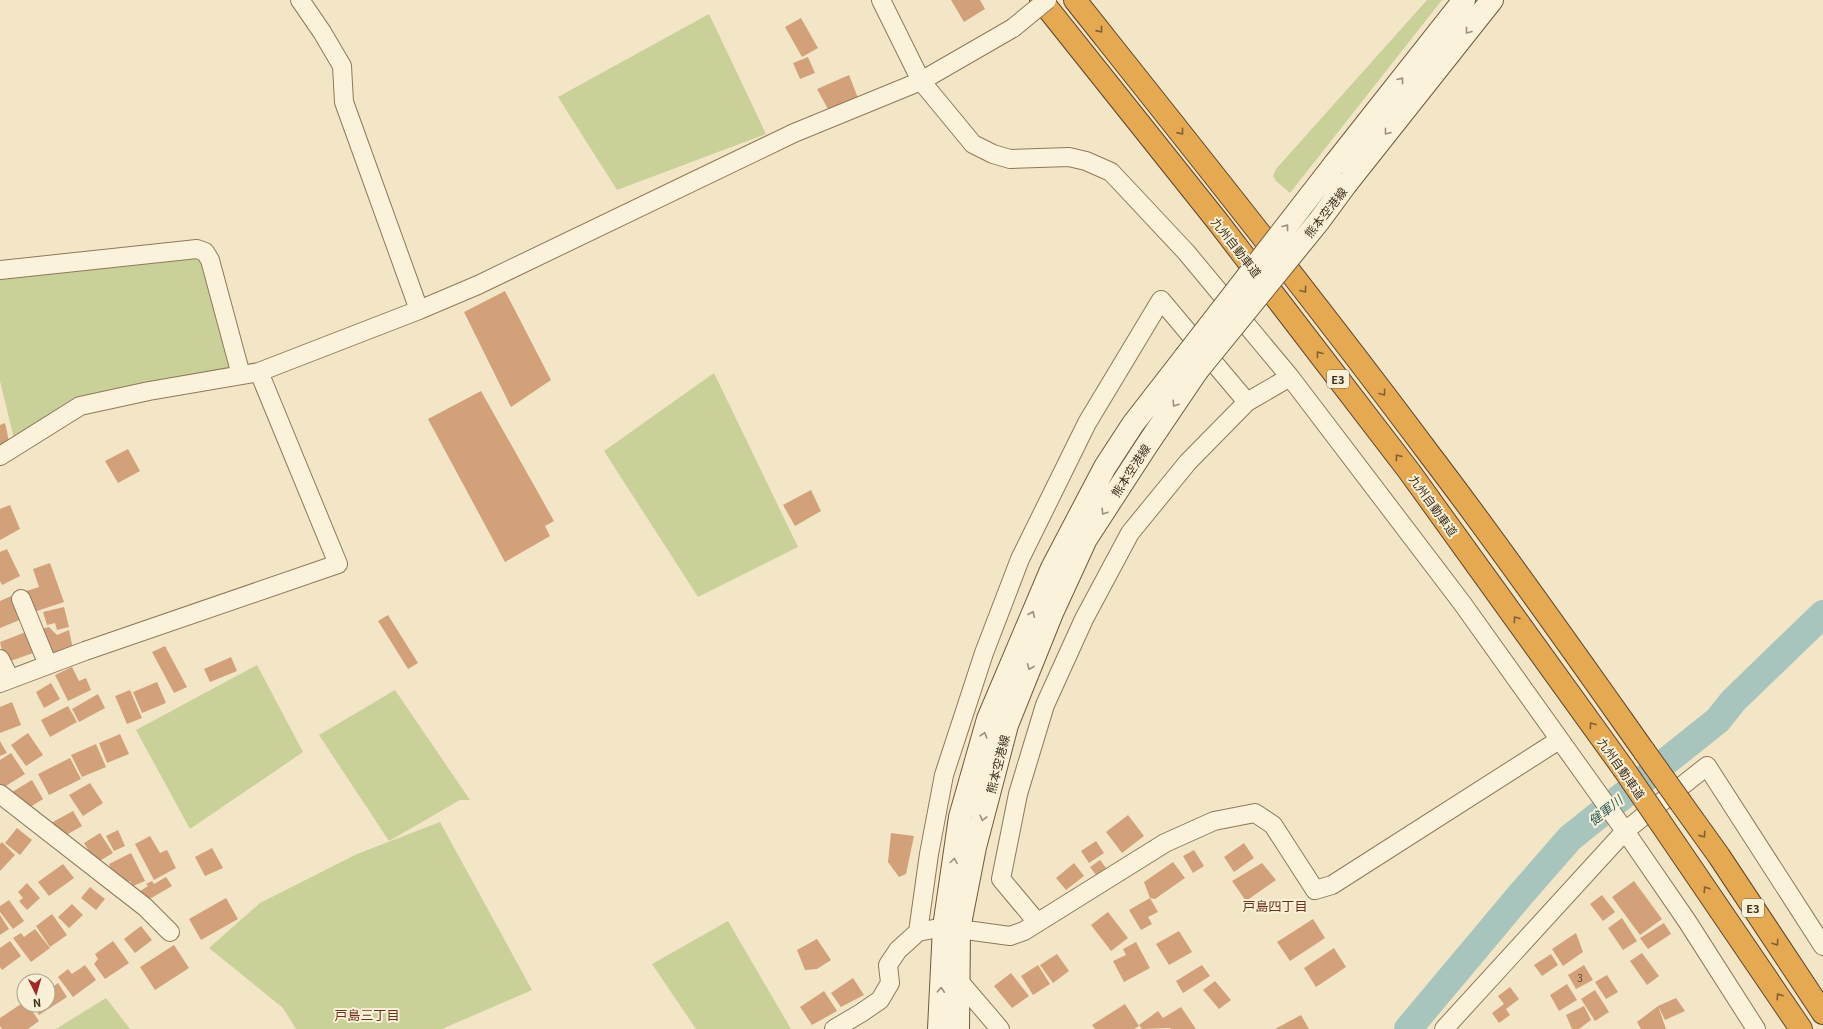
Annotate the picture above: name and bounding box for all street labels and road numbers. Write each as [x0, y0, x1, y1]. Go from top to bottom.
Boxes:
street label: 熊本空港線 [1300, 183, 1350, 241]
street label: 九州自動車道 [1208, 213, 1266, 281]
road number: E3 [1327, 370, 1349, 388]
street label: 熊本空港線 [1107, 440, 1153, 500]
street label: 九州自動車道 [1406, 471, 1462, 539]
street label: 熊本空港線 [981, 733, 1013, 795]
street label: 九州自動車道 [1594, 734, 1650, 802]
road number: E3 [1742, 899, 1764, 917]

